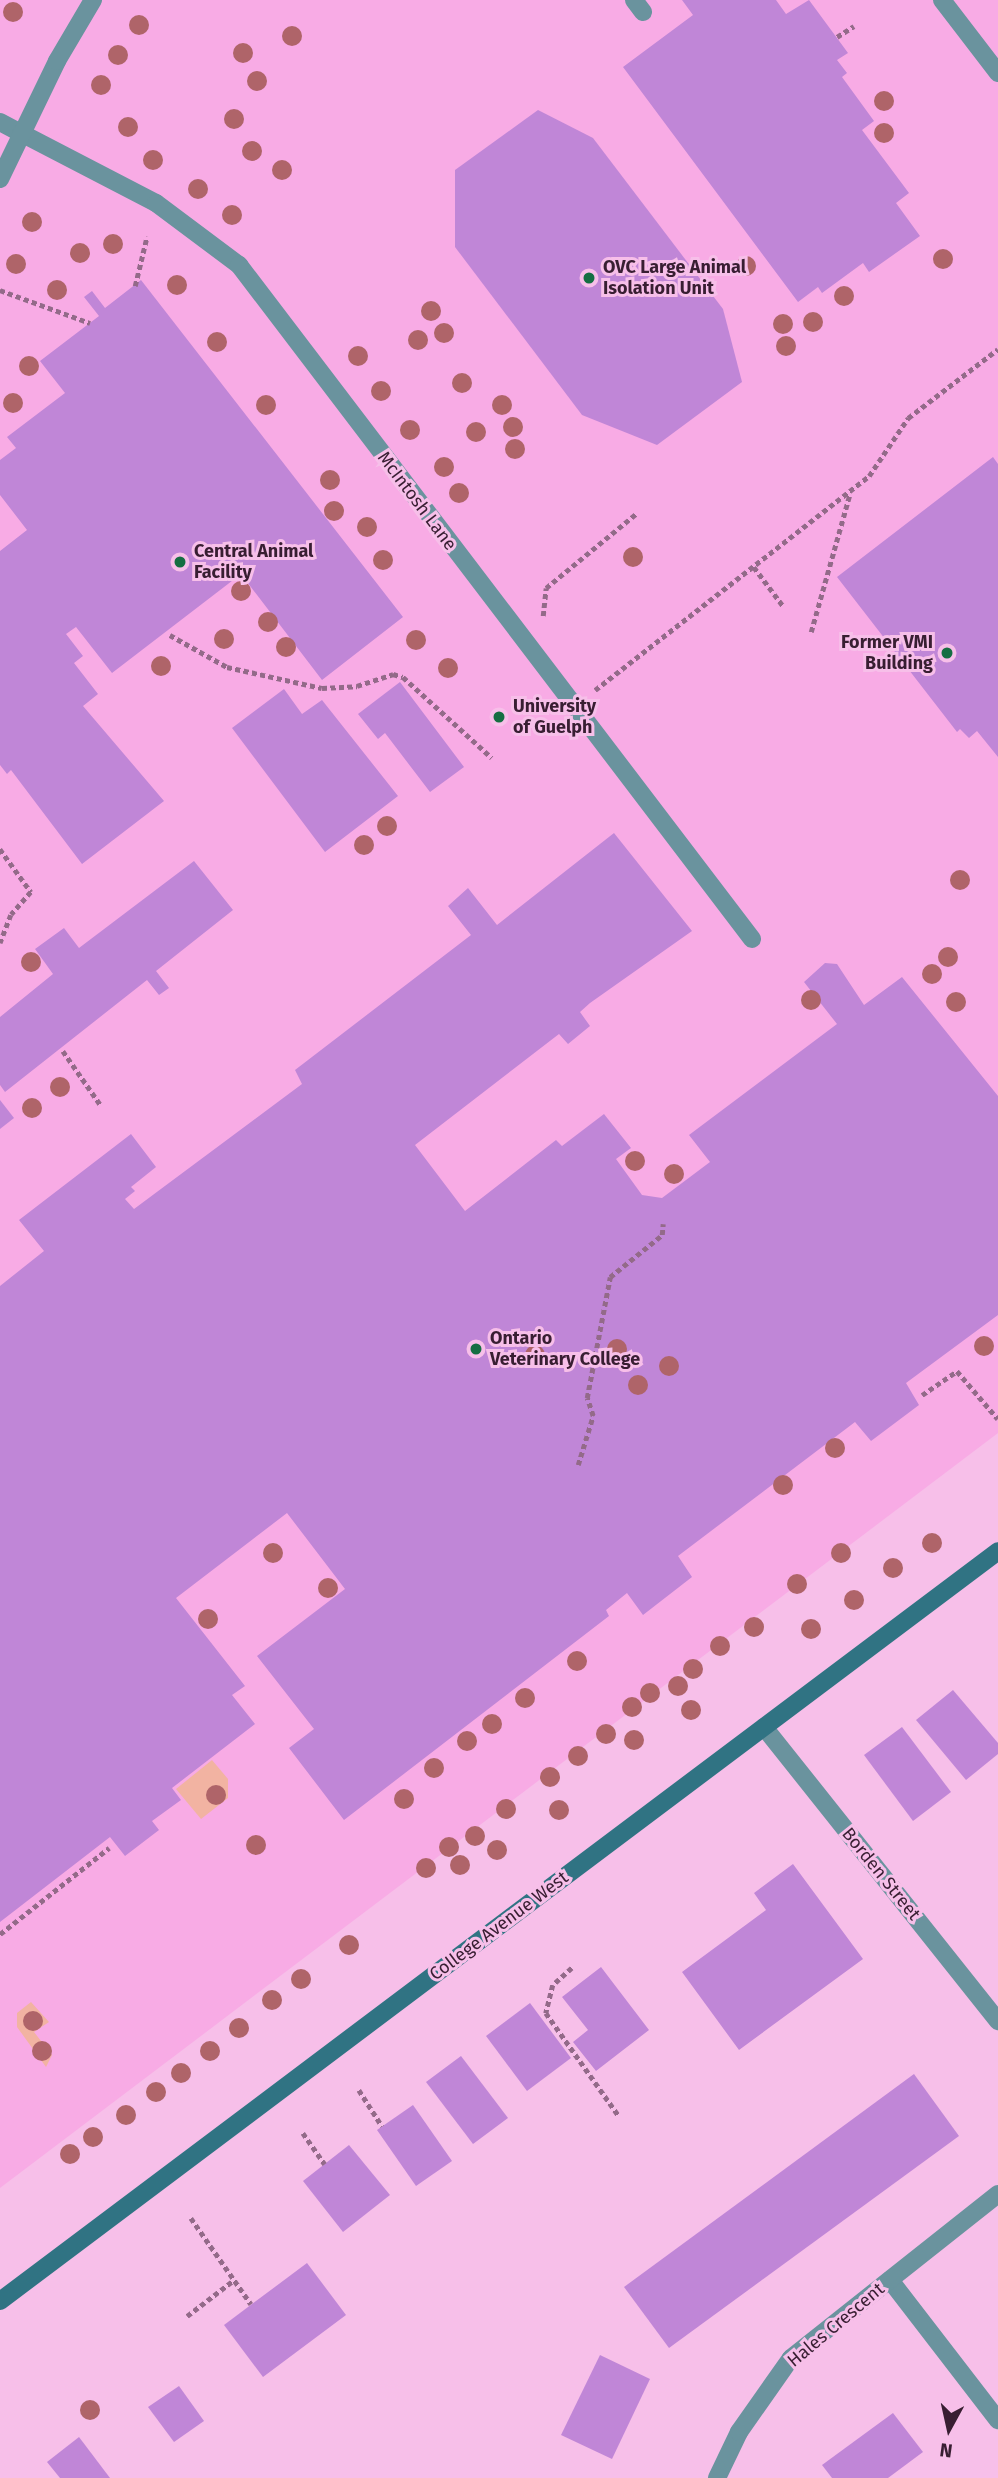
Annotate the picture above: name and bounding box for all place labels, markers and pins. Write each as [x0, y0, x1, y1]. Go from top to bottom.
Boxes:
place label: OVC Large Animal Isolation Unit [603, 257, 746, 300]
marker: OVC Large Animal Isolation Unit [581, 270, 597, 286]
place label: Central Animal Facility [194, 541, 313, 584]
marker: Central Animal Facility [172, 554, 188, 570]
place label: Former VMI Building [841, 632, 933, 674]
marker: Former VMI Building [939, 645, 955, 661]
place label: University of Guelph [513, 696, 596, 738]
marker: University of Guelph [491, 709, 507, 725]
place label: Ontario Veterinary College [490, 1328, 640, 1370]
marker: Ontario Veterinary College [468, 1341, 484, 1357]

